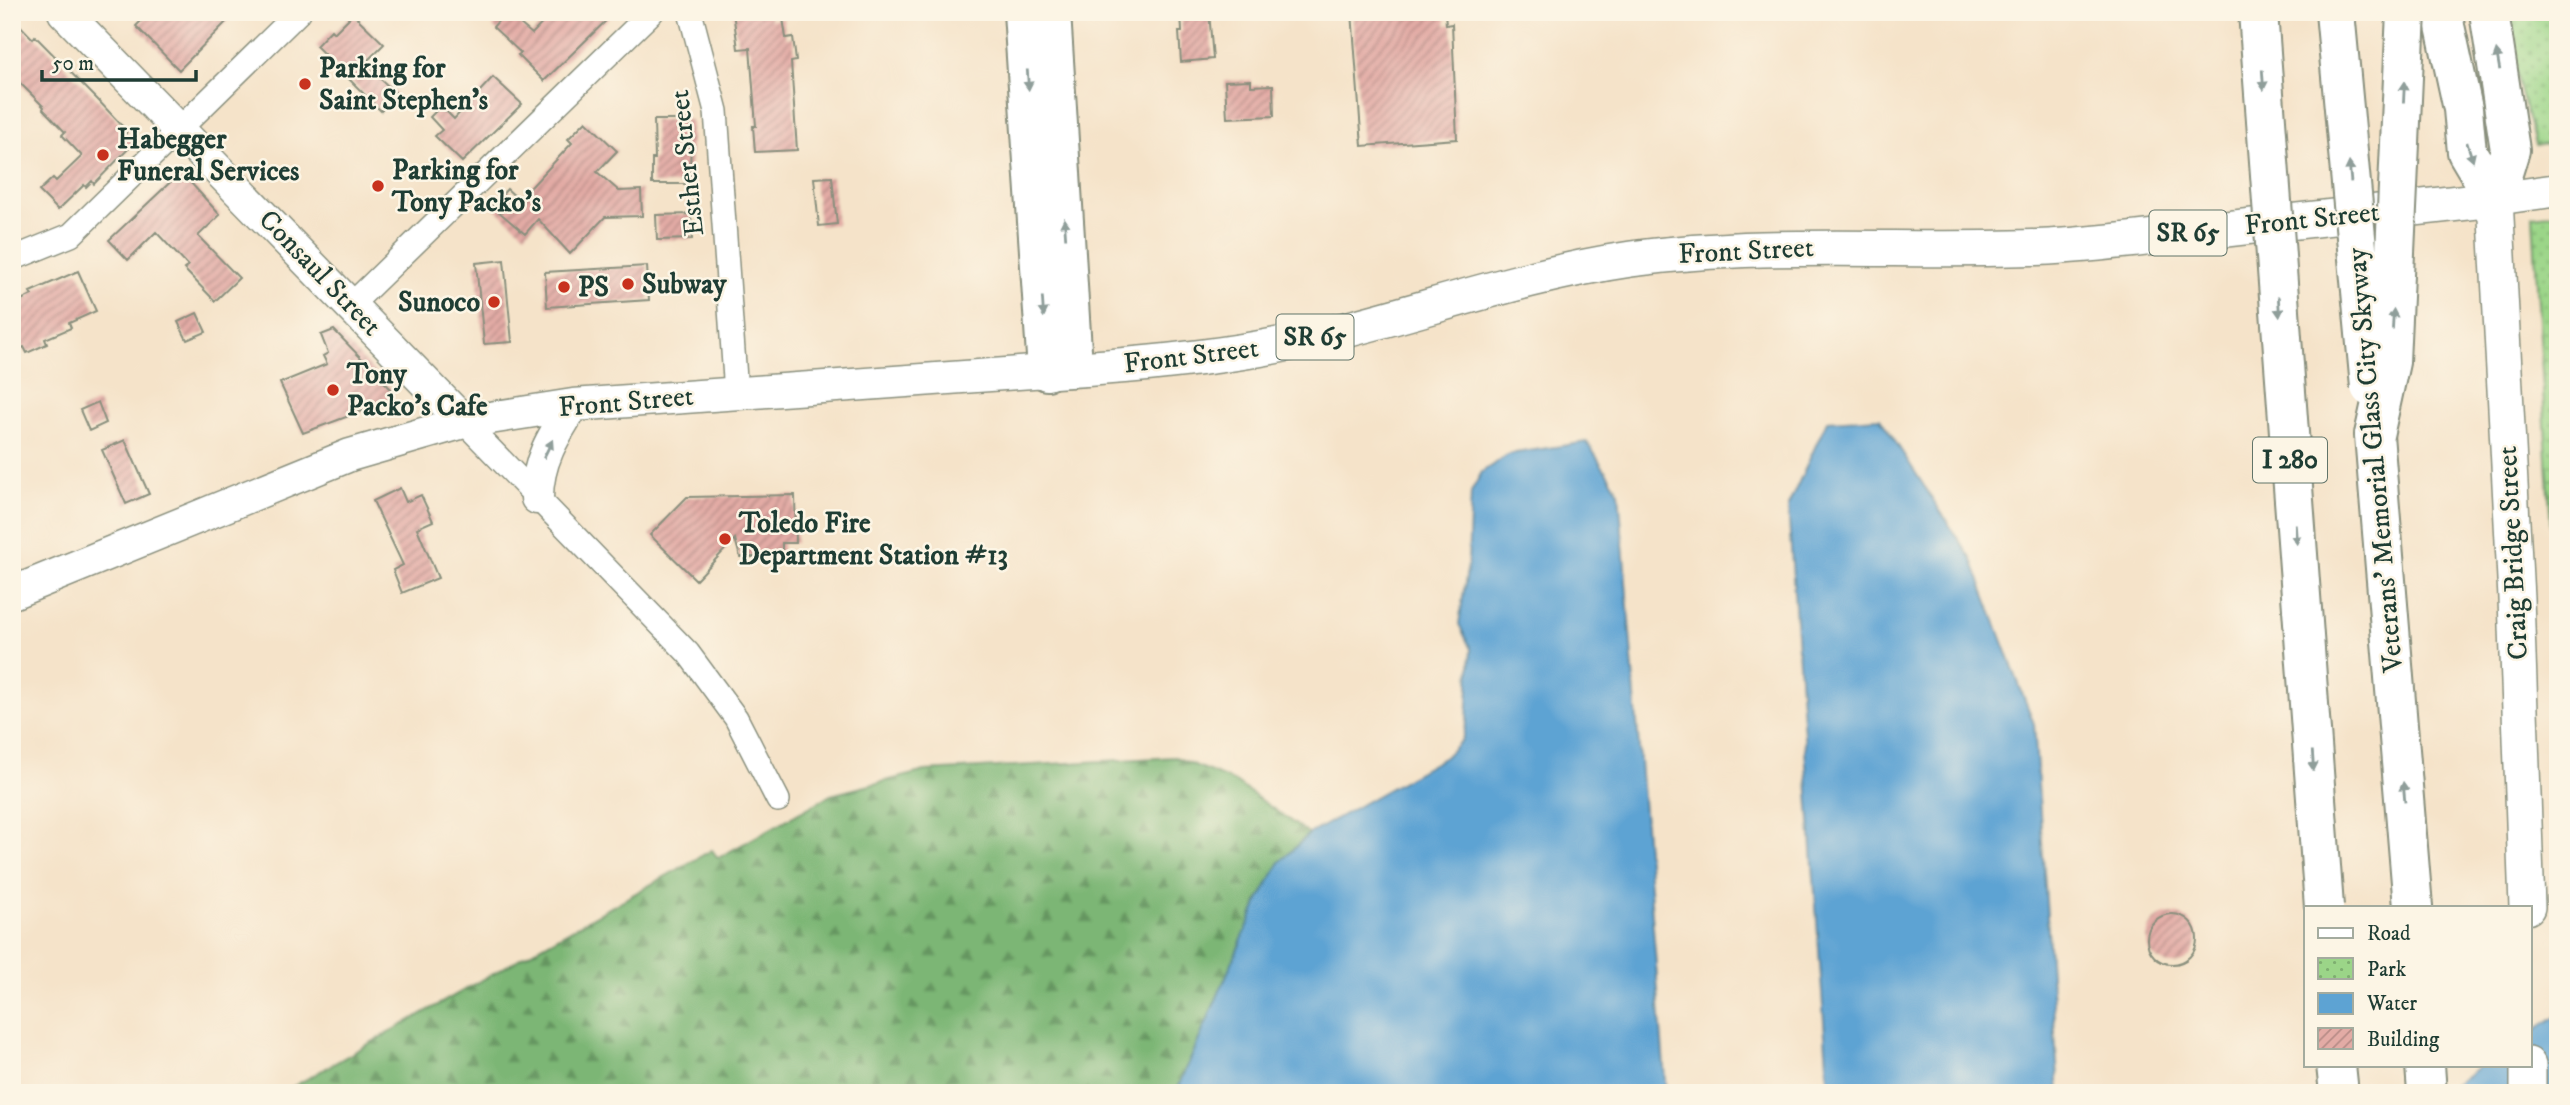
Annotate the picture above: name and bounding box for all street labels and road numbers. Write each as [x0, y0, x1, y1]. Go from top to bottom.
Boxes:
street label: Esther Street [662, 88, 712, 238]
street label: Front Street [2243, 195, 2381, 243]
street label: Consaul Street [251, 202, 389, 344]
road number: SR 65 [2150, 210, 2226, 256]
street label: Front Street [1677, 230, 1815, 272]
street label: Veterans' Memorial Glass City Skyway [2339, 245, 2411, 675]
road number: SR 65 [1276, 314, 1354, 360]
street label: Front Street [1122, 330, 1260, 382]
street label: Front Street [557, 379, 695, 425]
road number: I 280 [2253, 437, 2327, 482]
street label: Craig Bridge Street [2490, 445, 2536, 661]

